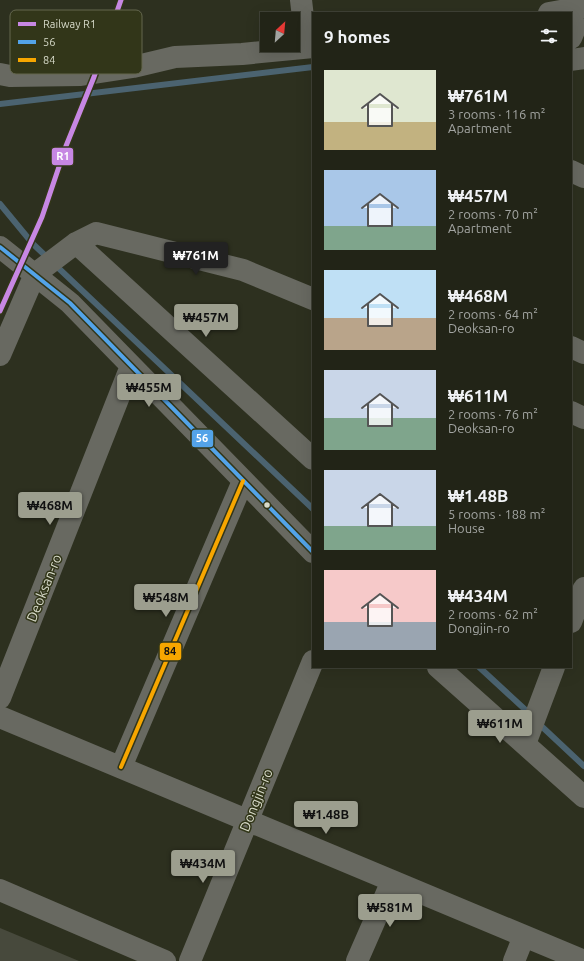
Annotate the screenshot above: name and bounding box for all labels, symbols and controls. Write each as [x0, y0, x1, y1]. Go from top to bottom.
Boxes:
legend [10, 10, 142, 74]
north arrow [260, 12, 300, 52]
map controls [260, 12, 300, 52]
text: Railway R1 [43, 18, 96, 30]
icon: filters [538, 25, 560, 47]
text: 9 homes [324, 27, 390, 46]
text: 56 [43, 36, 55, 48]
text: 84 [43, 54, 55, 66]
icon: home [356, 86, 404, 134]
text: ₩761M [448, 86, 508, 105]
text: 3 rooms · 116 m² [448, 107, 545, 121]
text: Apartment [448, 121, 512, 135]
line badge: R1 [51, 147, 74, 166]
text: R1 [56, 150, 70, 162]
icon: home [356, 186, 404, 234]
text: ₩457M [448, 186, 508, 205]
text: 2 rooms · 70 m² [448, 207, 538, 221]
text: Apartment [448, 221, 512, 235]
pin: ₩761M [168, 242, 224, 276]
text: ₩761M [173, 248, 219, 262]
icon: home [356, 286, 404, 334]
text: ₩468M [448, 286, 508, 305]
pin: ₩457M [178, 304, 234, 338]
text: 2 rooms · 64 m² [448, 307, 538, 321]
text: ₩457M [183, 310, 229, 324]
text: Deoksan-ro [448, 321, 515, 335]
pin: ₩455M [121, 374, 177, 408]
text: ₩455M [126, 380, 172, 394]
icon: home [356, 386, 404, 434]
text: ₩611M [448, 386, 508, 405]
text: 2 rooms · 76 m² [448, 407, 538, 421]
text: Deoksan-ro [448, 421, 515, 435]
line badge: 56 [191, 429, 214, 448]
text: 56 [196, 432, 208, 444]
icon: home [356, 486, 404, 534]
text: ₩1.48B [448, 486, 508, 505]
pin: ₩468M [22, 492, 78, 526]
text: ₩468M [27, 498, 73, 512]
unlabelled marker [262, 500, 272, 510]
text: 5 rooms · 188 m² [448, 507, 545, 521]
text: House [448, 521, 485, 535]
street label: Deoksan-ro [23, 552, 65, 624]
pin: ₩548M [138, 584, 194, 618]
icon: home [356, 586, 404, 634]
text: ₩434M [448, 586, 508, 605]
text: ₩548M [143, 590, 189, 604]
text: 2 rooms · 62 m² [448, 607, 538, 621]
text: Dongjin-ro [448, 621, 510, 635]
line badge: 84 [159, 642, 182, 661]
text: 84 [164, 645, 176, 657]
pin: ₩611M [472, 710, 528, 744]
text: ₩611M [477, 716, 523, 730]
street label: Dongjin-ro [236, 766, 276, 834]
pin: ₩1.48B [293, 801, 359, 835]
text: ₩1.48B [303, 807, 349, 821]
pin: ₩434M [175, 850, 231, 884]
text: ₩434M [180, 856, 226, 870]
pin: ₩581M [362, 894, 418, 928]
text: ₩581M [367, 900, 413, 914]

